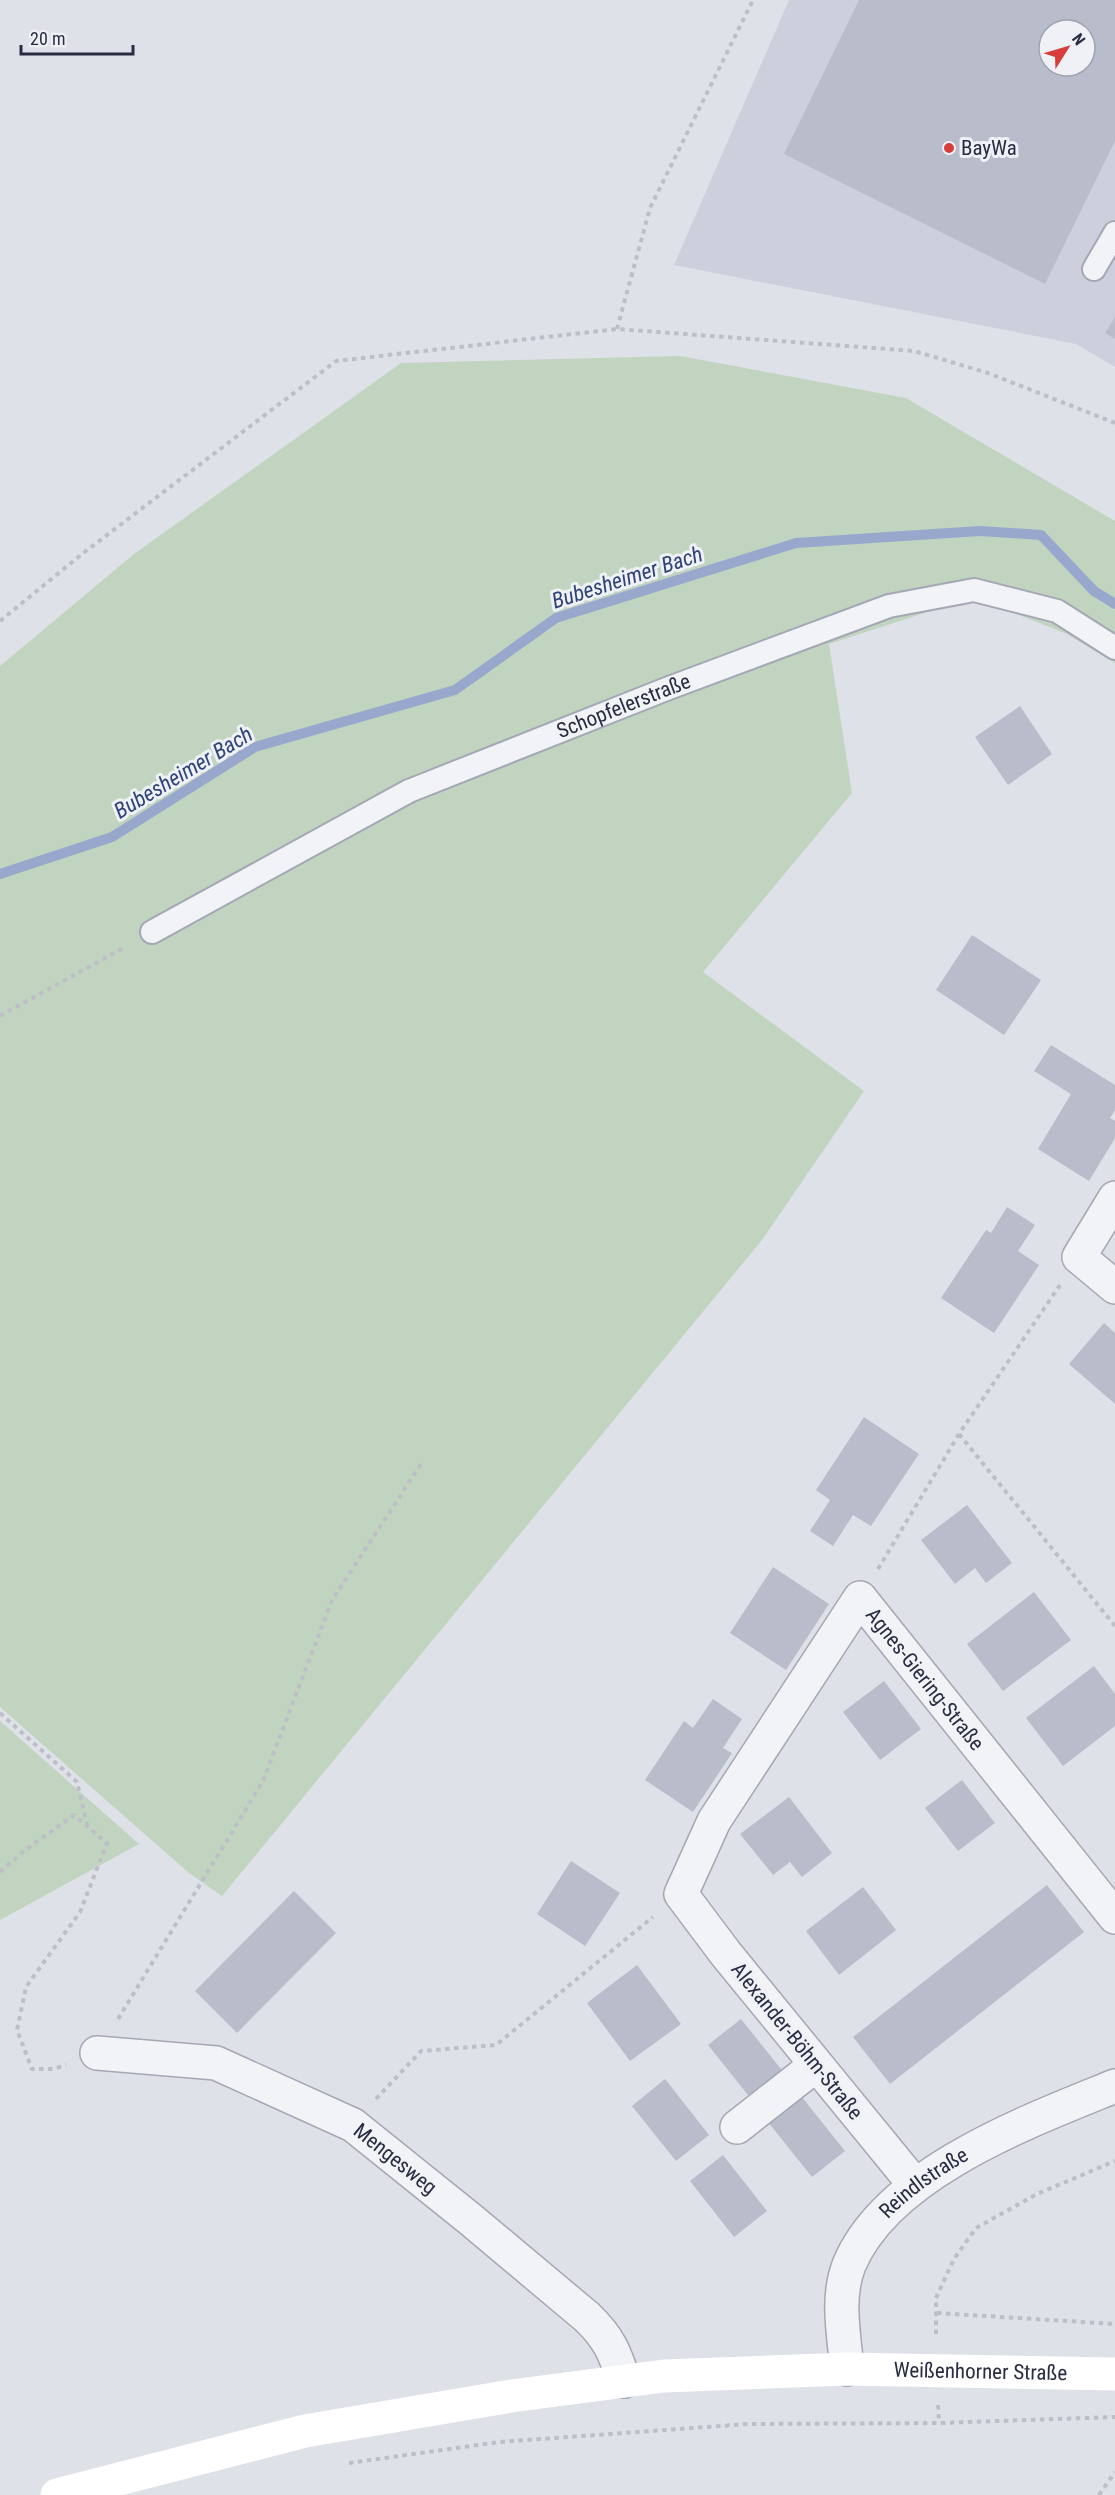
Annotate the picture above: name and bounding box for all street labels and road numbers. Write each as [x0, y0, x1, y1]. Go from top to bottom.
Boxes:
street label: Schopfelerstraße [553, 669, 694, 743]
street label: Agnes-Giering-Straße [861, 1603, 989, 1755]
street label: Alexander-Böhm-Straße [726, 1958, 868, 2125]
street label: Mengesweg [349, 2118, 442, 2199]
street label: Reindlstraße [874, 2142, 972, 2223]
street label: Weißenhorner Straße [893, 2358, 1068, 2385]

